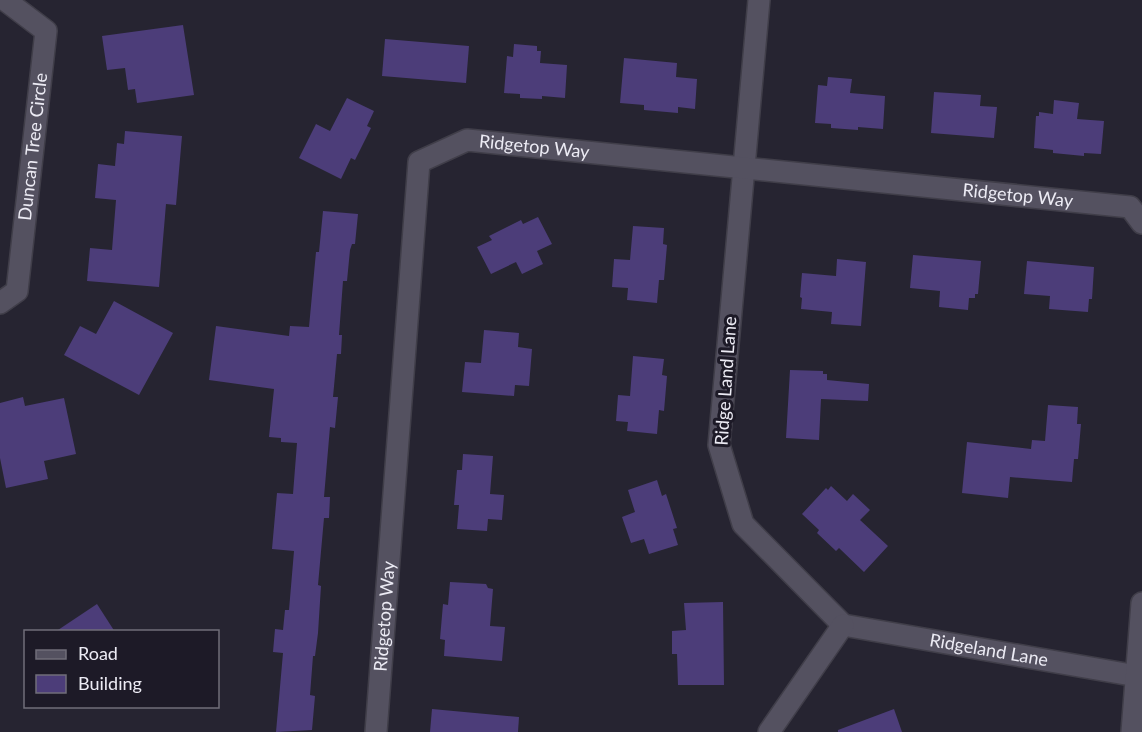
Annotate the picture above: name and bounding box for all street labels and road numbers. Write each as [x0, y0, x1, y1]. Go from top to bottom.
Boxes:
street label: Duncan Tree Circle [13, 71, 51, 222]
street label: Ridgetop Way [478, 129, 591, 162]
street label: Ridgetop Way [962, 178, 1075, 211]
street label: Ridge Land Lane [710, 316, 740, 446]
street label: Ridgetop Way [369, 559, 399, 672]
street label: Ridgeland Lane [928, 628, 1050, 670]

